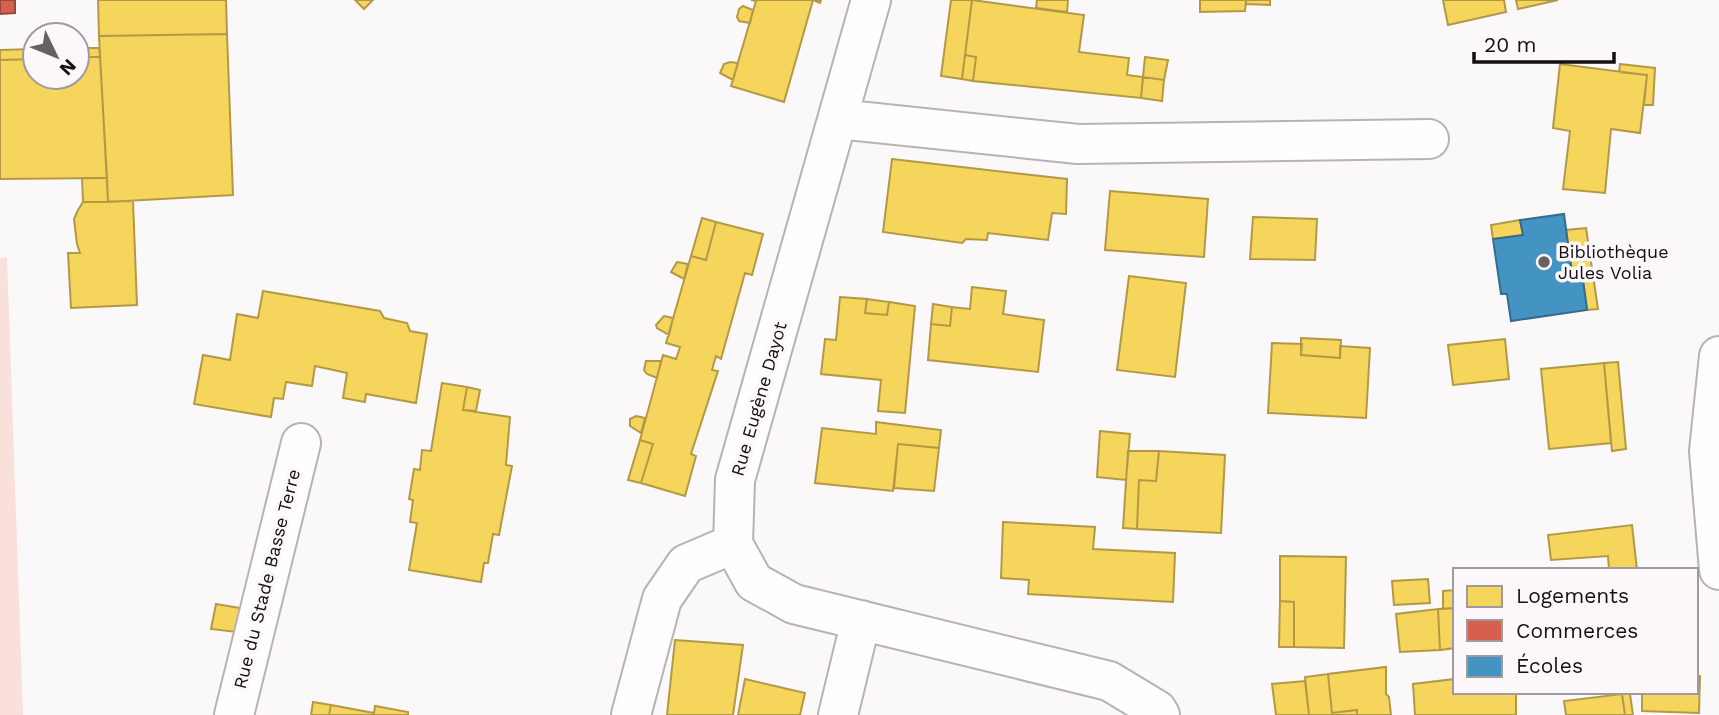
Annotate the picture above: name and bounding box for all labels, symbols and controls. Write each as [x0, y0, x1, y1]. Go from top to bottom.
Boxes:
north arrow [21, 21, 91, 91]
scale bar [1474, 21, 1614, 65]
text: 20 m [1484, 32, 1536, 57]
text: N [55, 54, 81, 80]
place label: Bibliothèque Jules Volia [1558, 241, 1669, 283]
marker: Bibliothèque Jules Volia [1536, 254, 1552, 270]
street label: Rue Eugène Dayot [726, 319, 791, 478]
street label: Rue du Stade Basse Terre [229, 467, 304, 691]
legend [1453, 568, 1698, 694]
text: Logements [1516, 583, 1629, 608]
text: Commerces [1516, 618, 1638, 643]
text: Écoles [1516, 653, 1583, 678]

